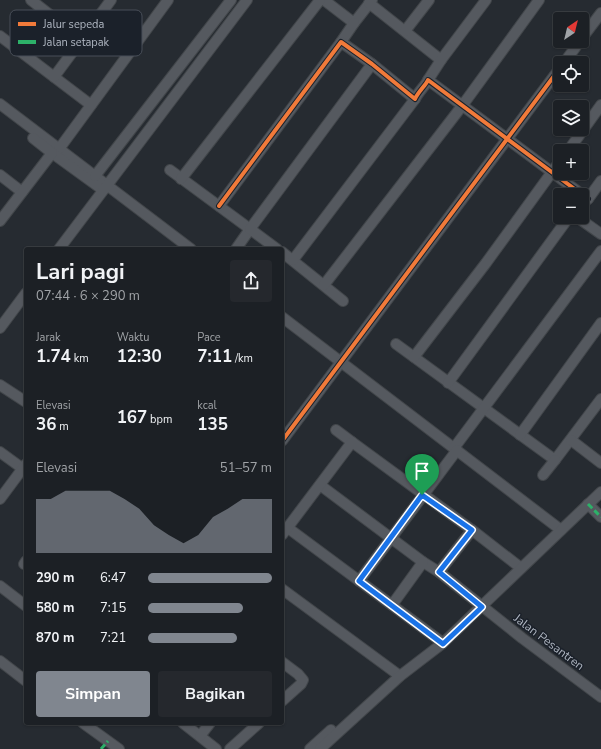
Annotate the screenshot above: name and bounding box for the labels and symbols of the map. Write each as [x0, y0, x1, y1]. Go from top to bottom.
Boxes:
legend [10, 10, 142, 56]
north arrow [553, 12, 589, 48]
text: Jalur sepeda [42, 17, 104, 32]
text: Jalan setapak [42, 35, 110, 50]
pin [405, 454, 439, 495]
street label: Jalan Pesantren [510, 610, 587, 674]

